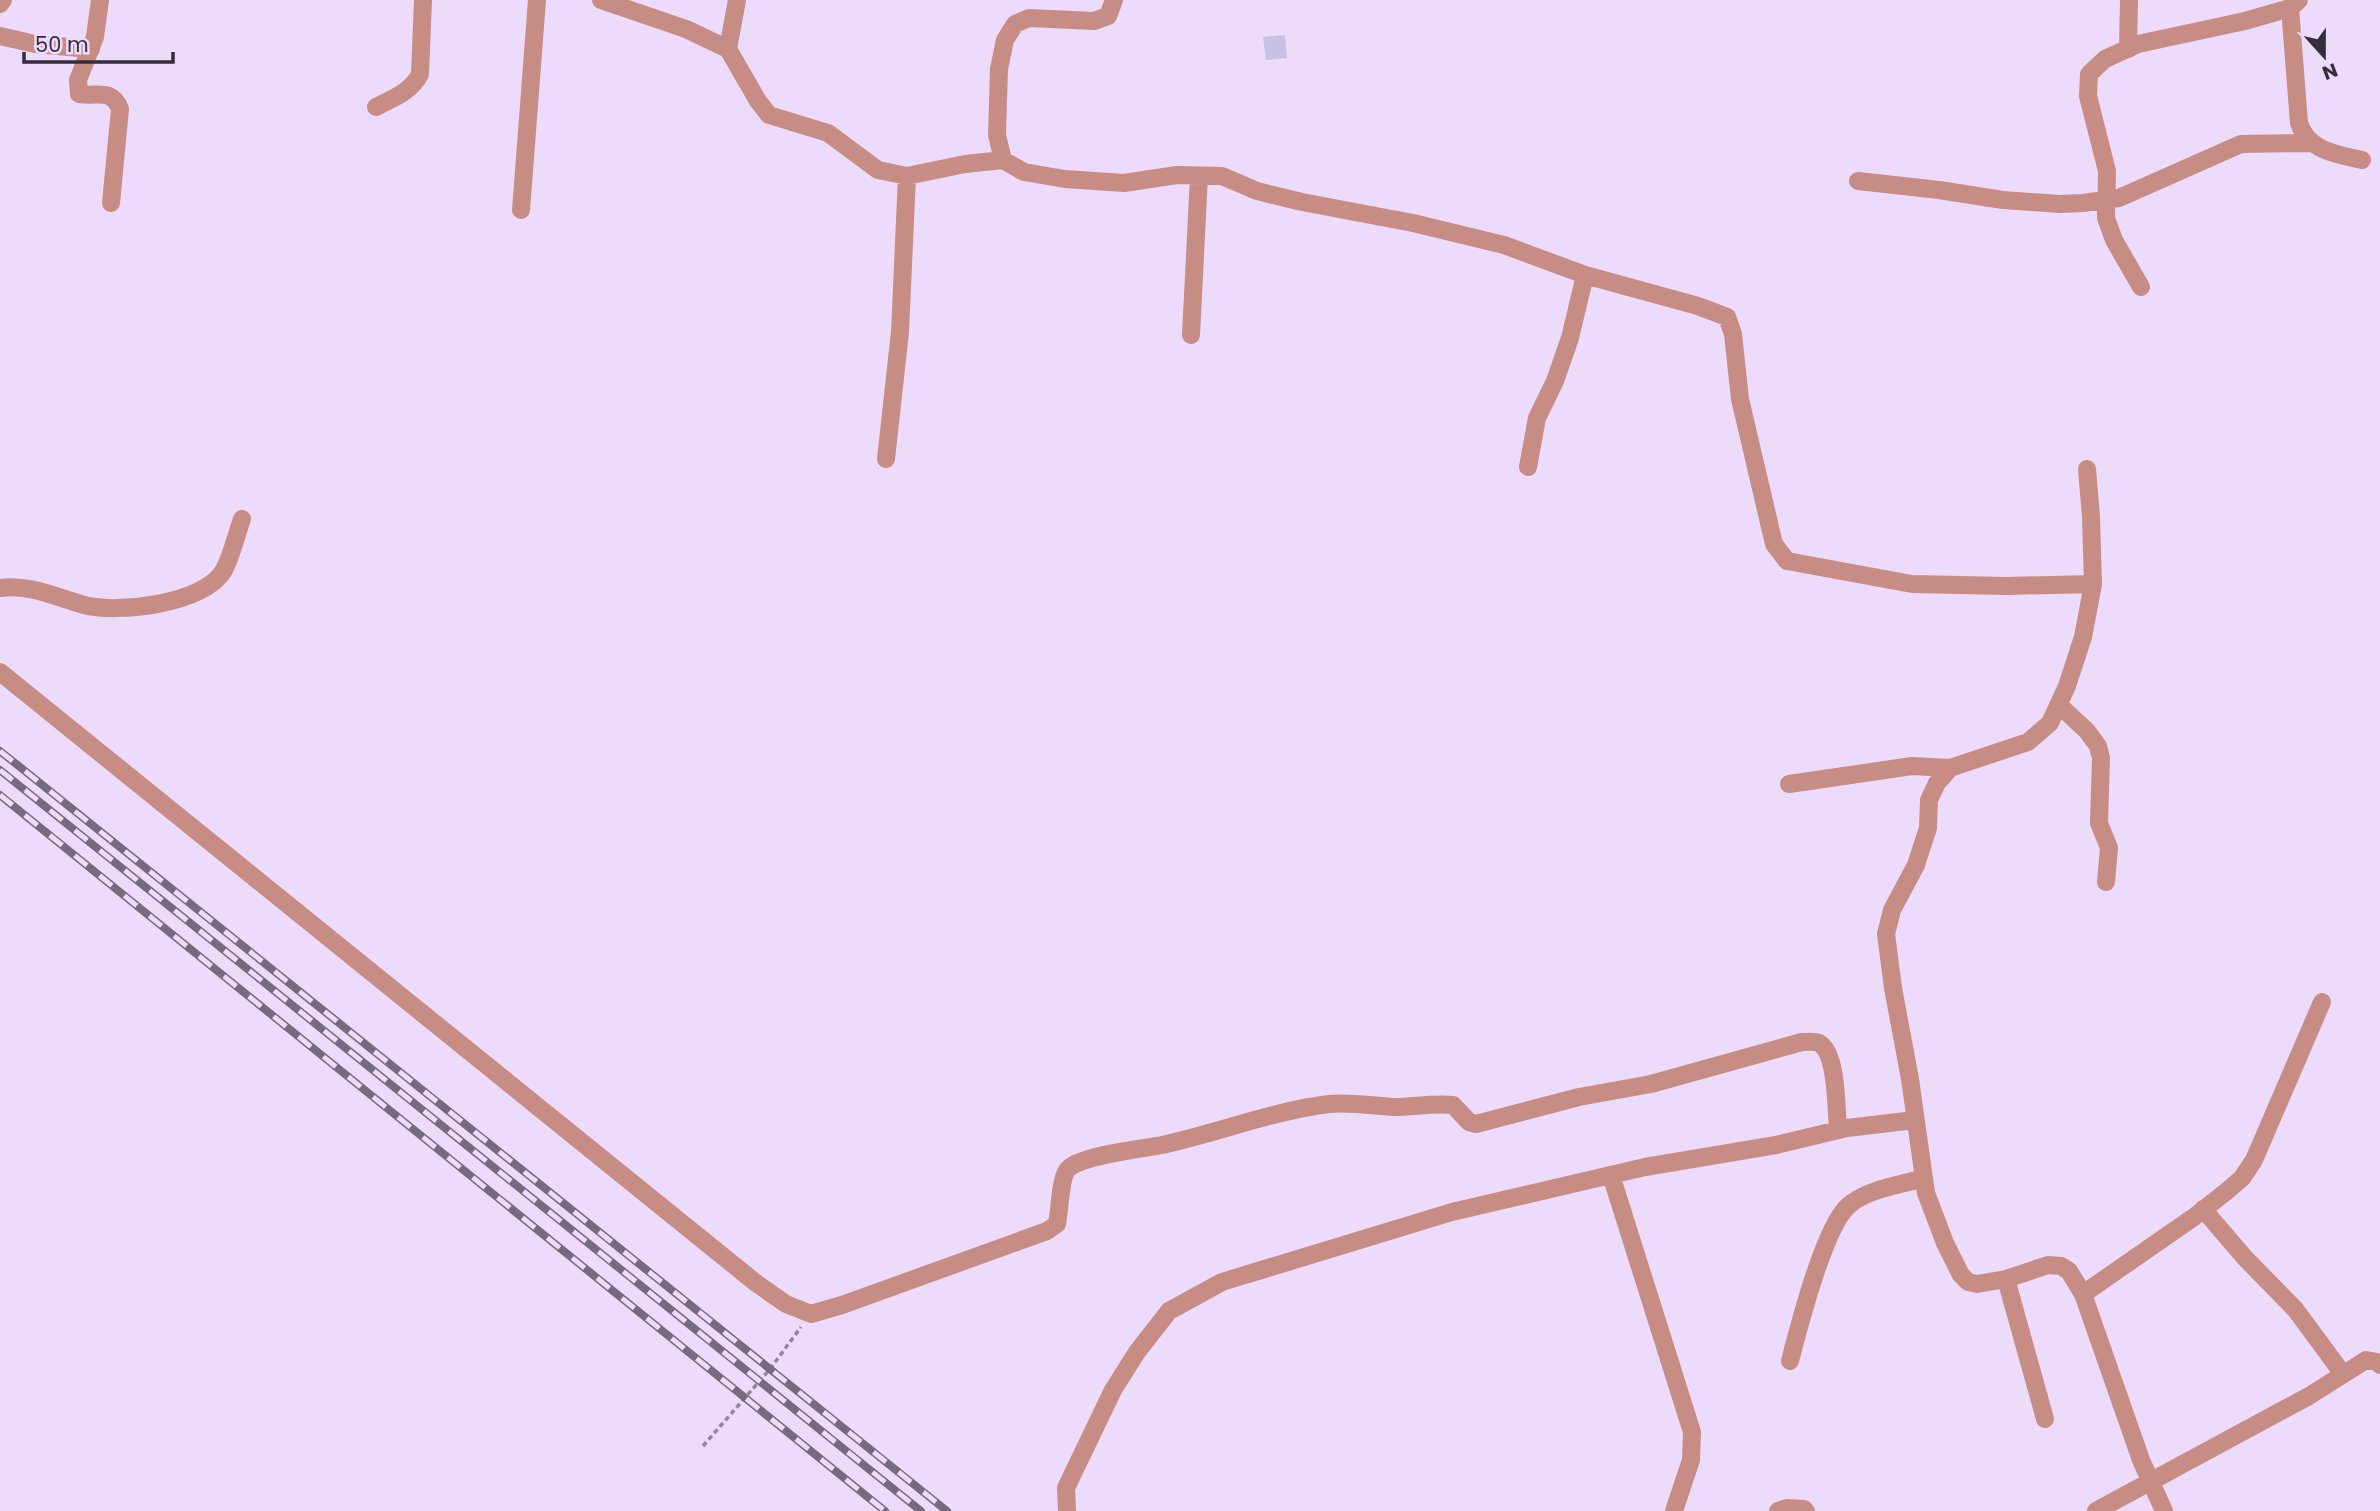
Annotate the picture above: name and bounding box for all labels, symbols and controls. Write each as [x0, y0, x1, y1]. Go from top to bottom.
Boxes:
scale bar [24, 21, 173, 65]
north arrow [2289, 21, 2359, 91]
text: 50 m [35, 30, 89, 59]
text: N [2318, 56, 2341, 87]

